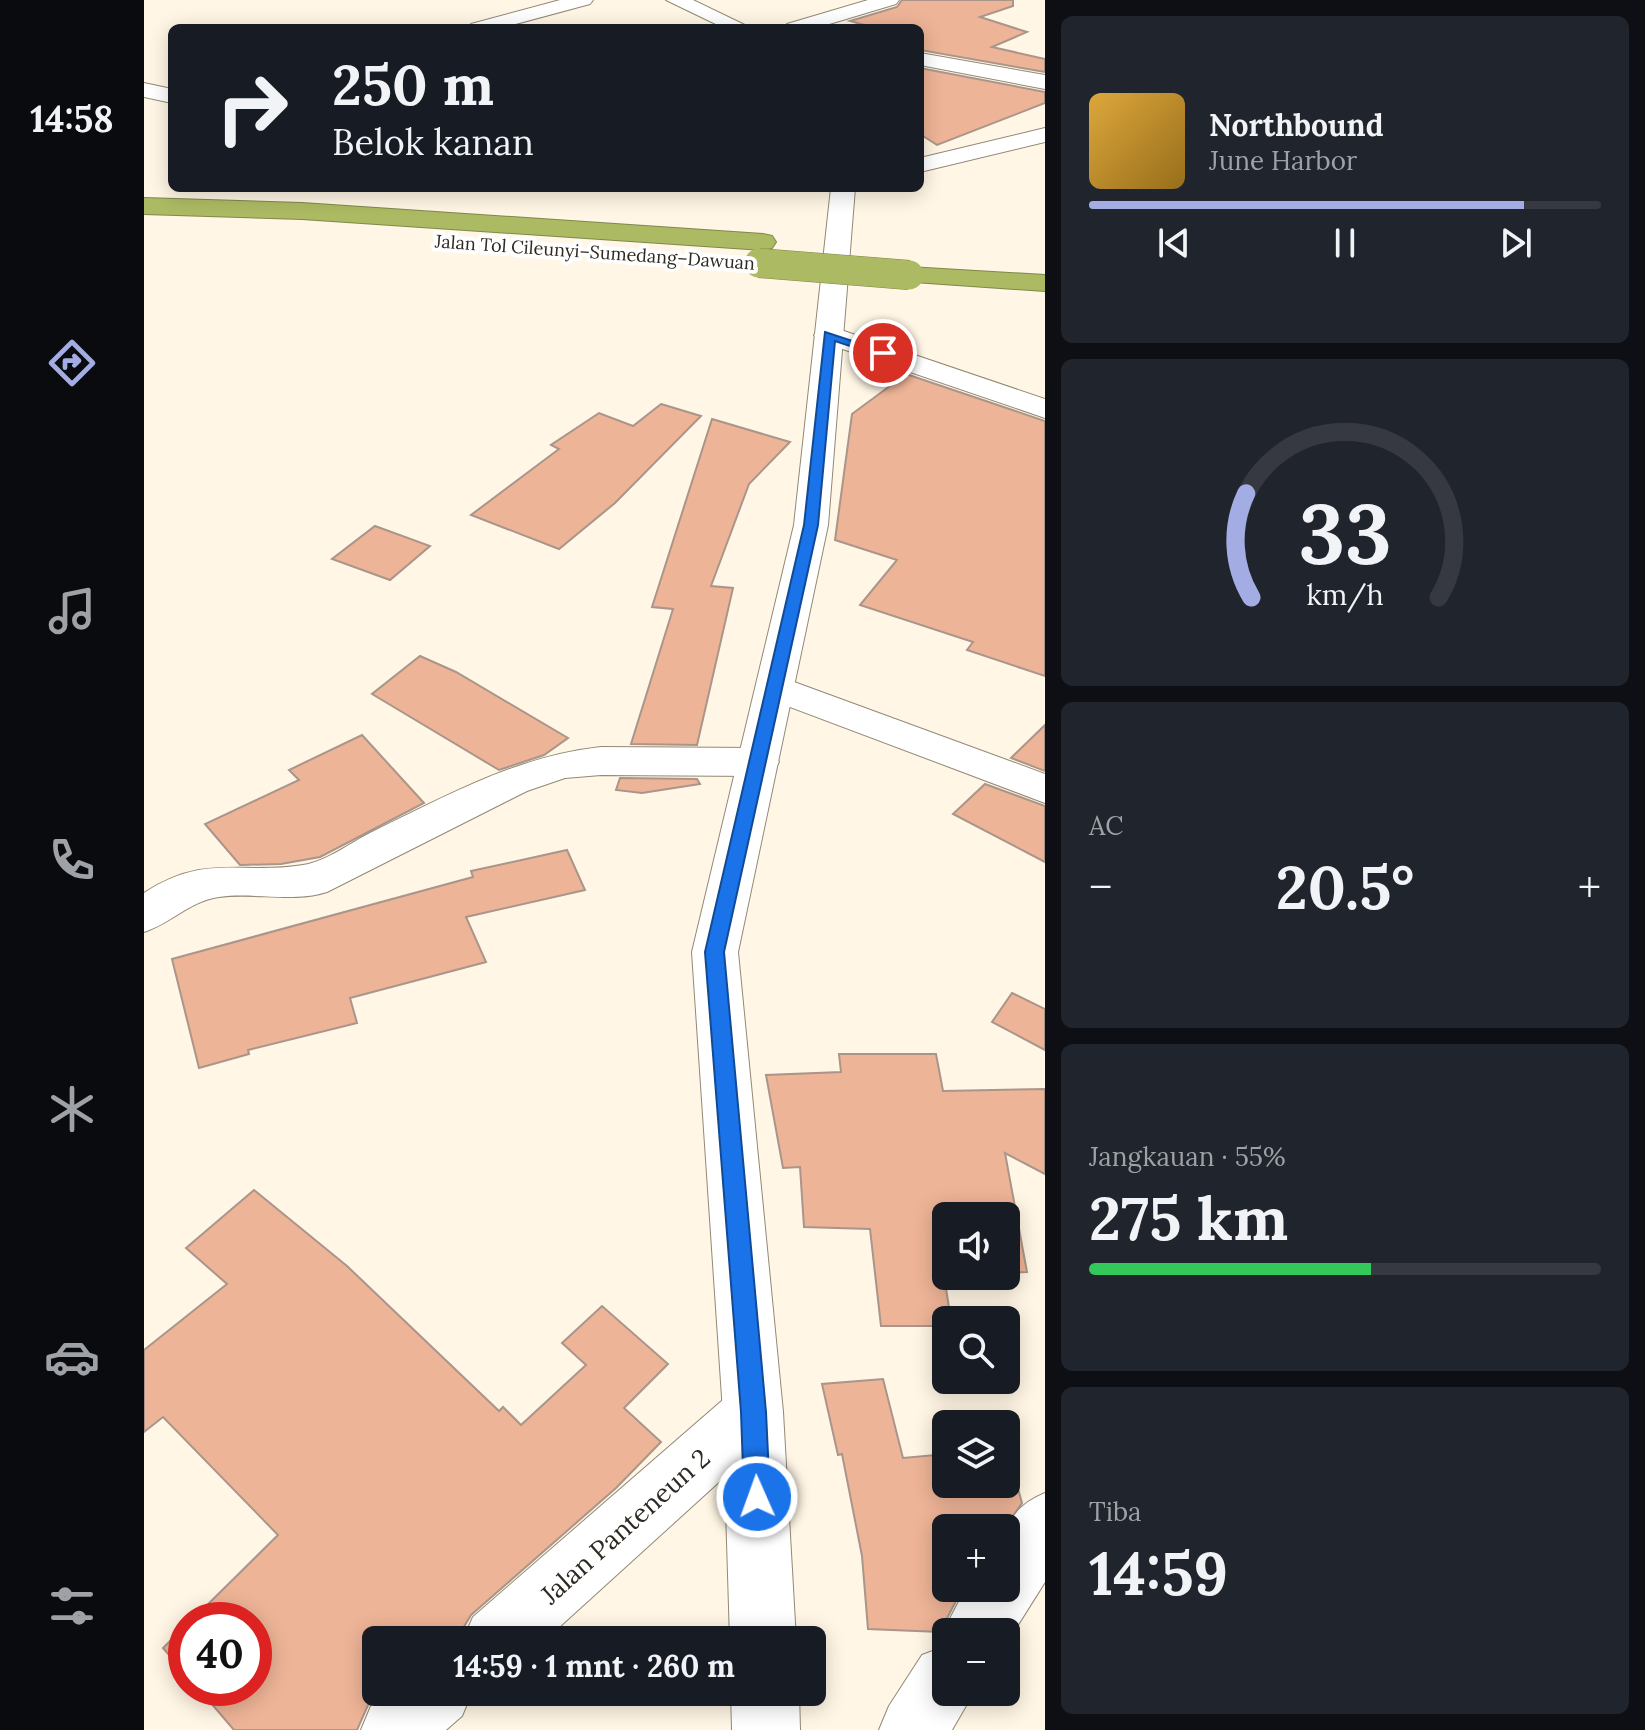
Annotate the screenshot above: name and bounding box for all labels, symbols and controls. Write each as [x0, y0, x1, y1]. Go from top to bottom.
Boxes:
text: 250 m [332, 49, 494, 120]
icon: right [200, 56, 304, 160]
text: 14:58 [30, 96, 114, 142]
text: Northbound [1209, 106, 1384, 144]
text: Belok kanan [332, 119, 534, 165]
text: June Harbor [1209, 144, 1357, 177]
icon: previous [1152, 221, 1196, 265]
icon: pause [1323, 221, 1367, 265]
icon: next [1494, 221, 1538, 265]
street label: Jalan Tol Cileunyi–Sumedang–Dawuan [433, 229, 756, 275]
pin [849, 319, 917, 387]
icon: arrive [861, 331, 905, 375]
icon: directions [44, 335, 100, 391]
text: 33 [1298, 480, 1392, 587]
text: km/h [1306, 576, 1384, 613]
icon: music [44, 583, 100, 639]
text: AC [1089, 809, 1123, 842]
icon: phone [44, 832, 100, 888]
text: 20.5° [1276, 849, 1414, 925]
text: − [1089, 859, 1112, 915]
text: + [1578, 859, 1601, 915]
icon: climate [44, 1081, 100, 1137]
text: Jangkauan · 55% [1089, 1140, 1286, 1173]
text: 275 km [1089, 1180, 1288, 1256]
map controls [932, 1202, 1020, 1706]
button: sound [932, 1202, 1020, 1290]
button: search [932, 1306, 1020, 1394]
icon: car [44, 1329, 100, 1385]
button: layers [932, 1410, 1020, 1498]
street label: Jalan Panteneun 2 [533, 1441, 716, 1611]
position arrow [715, 1455, 799, 1539]
text: Tiba [1089, 1495, 1142, 1528]
button: + [932, 1514, 1020, 1602]
text: 14:59 [1089, 1535, 1228, 1611]
icon: filters [44, 1578, 100, 1634]
speed limit sign: 40 [168, 1602, 272, 1706]
button: − [932, 1618, 1020, 1706]
text: 14:59 · 1 mnt · 260 m [453, 1647, 735, 1685]

